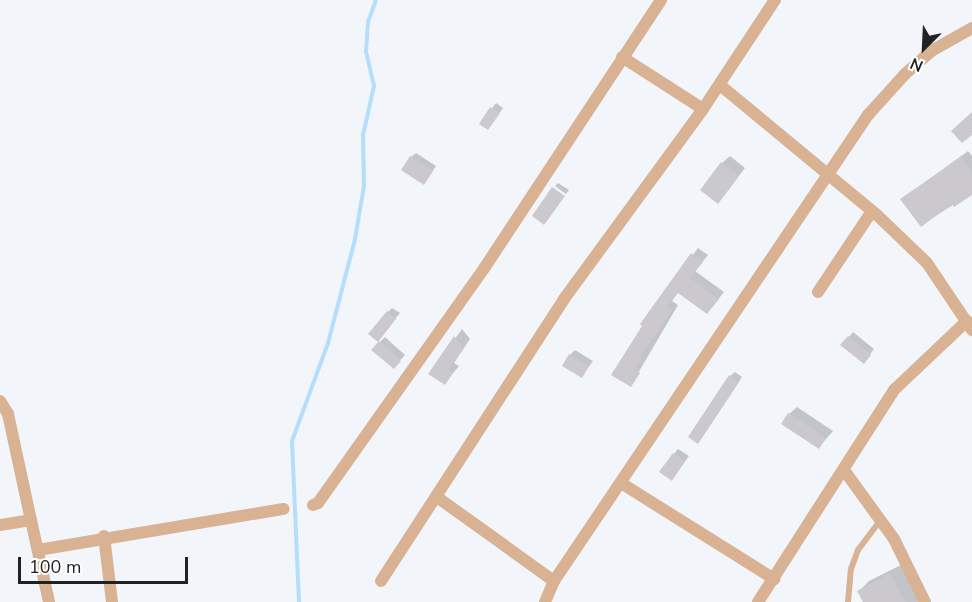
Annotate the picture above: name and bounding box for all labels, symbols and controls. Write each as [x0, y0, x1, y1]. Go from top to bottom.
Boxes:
north arrow [894, 18, 954, 78]
text: N [907, 52, 927, 77]
scale bar [21, 545, 190, 583]
text: 100 m [29, 555, 81, 579]

